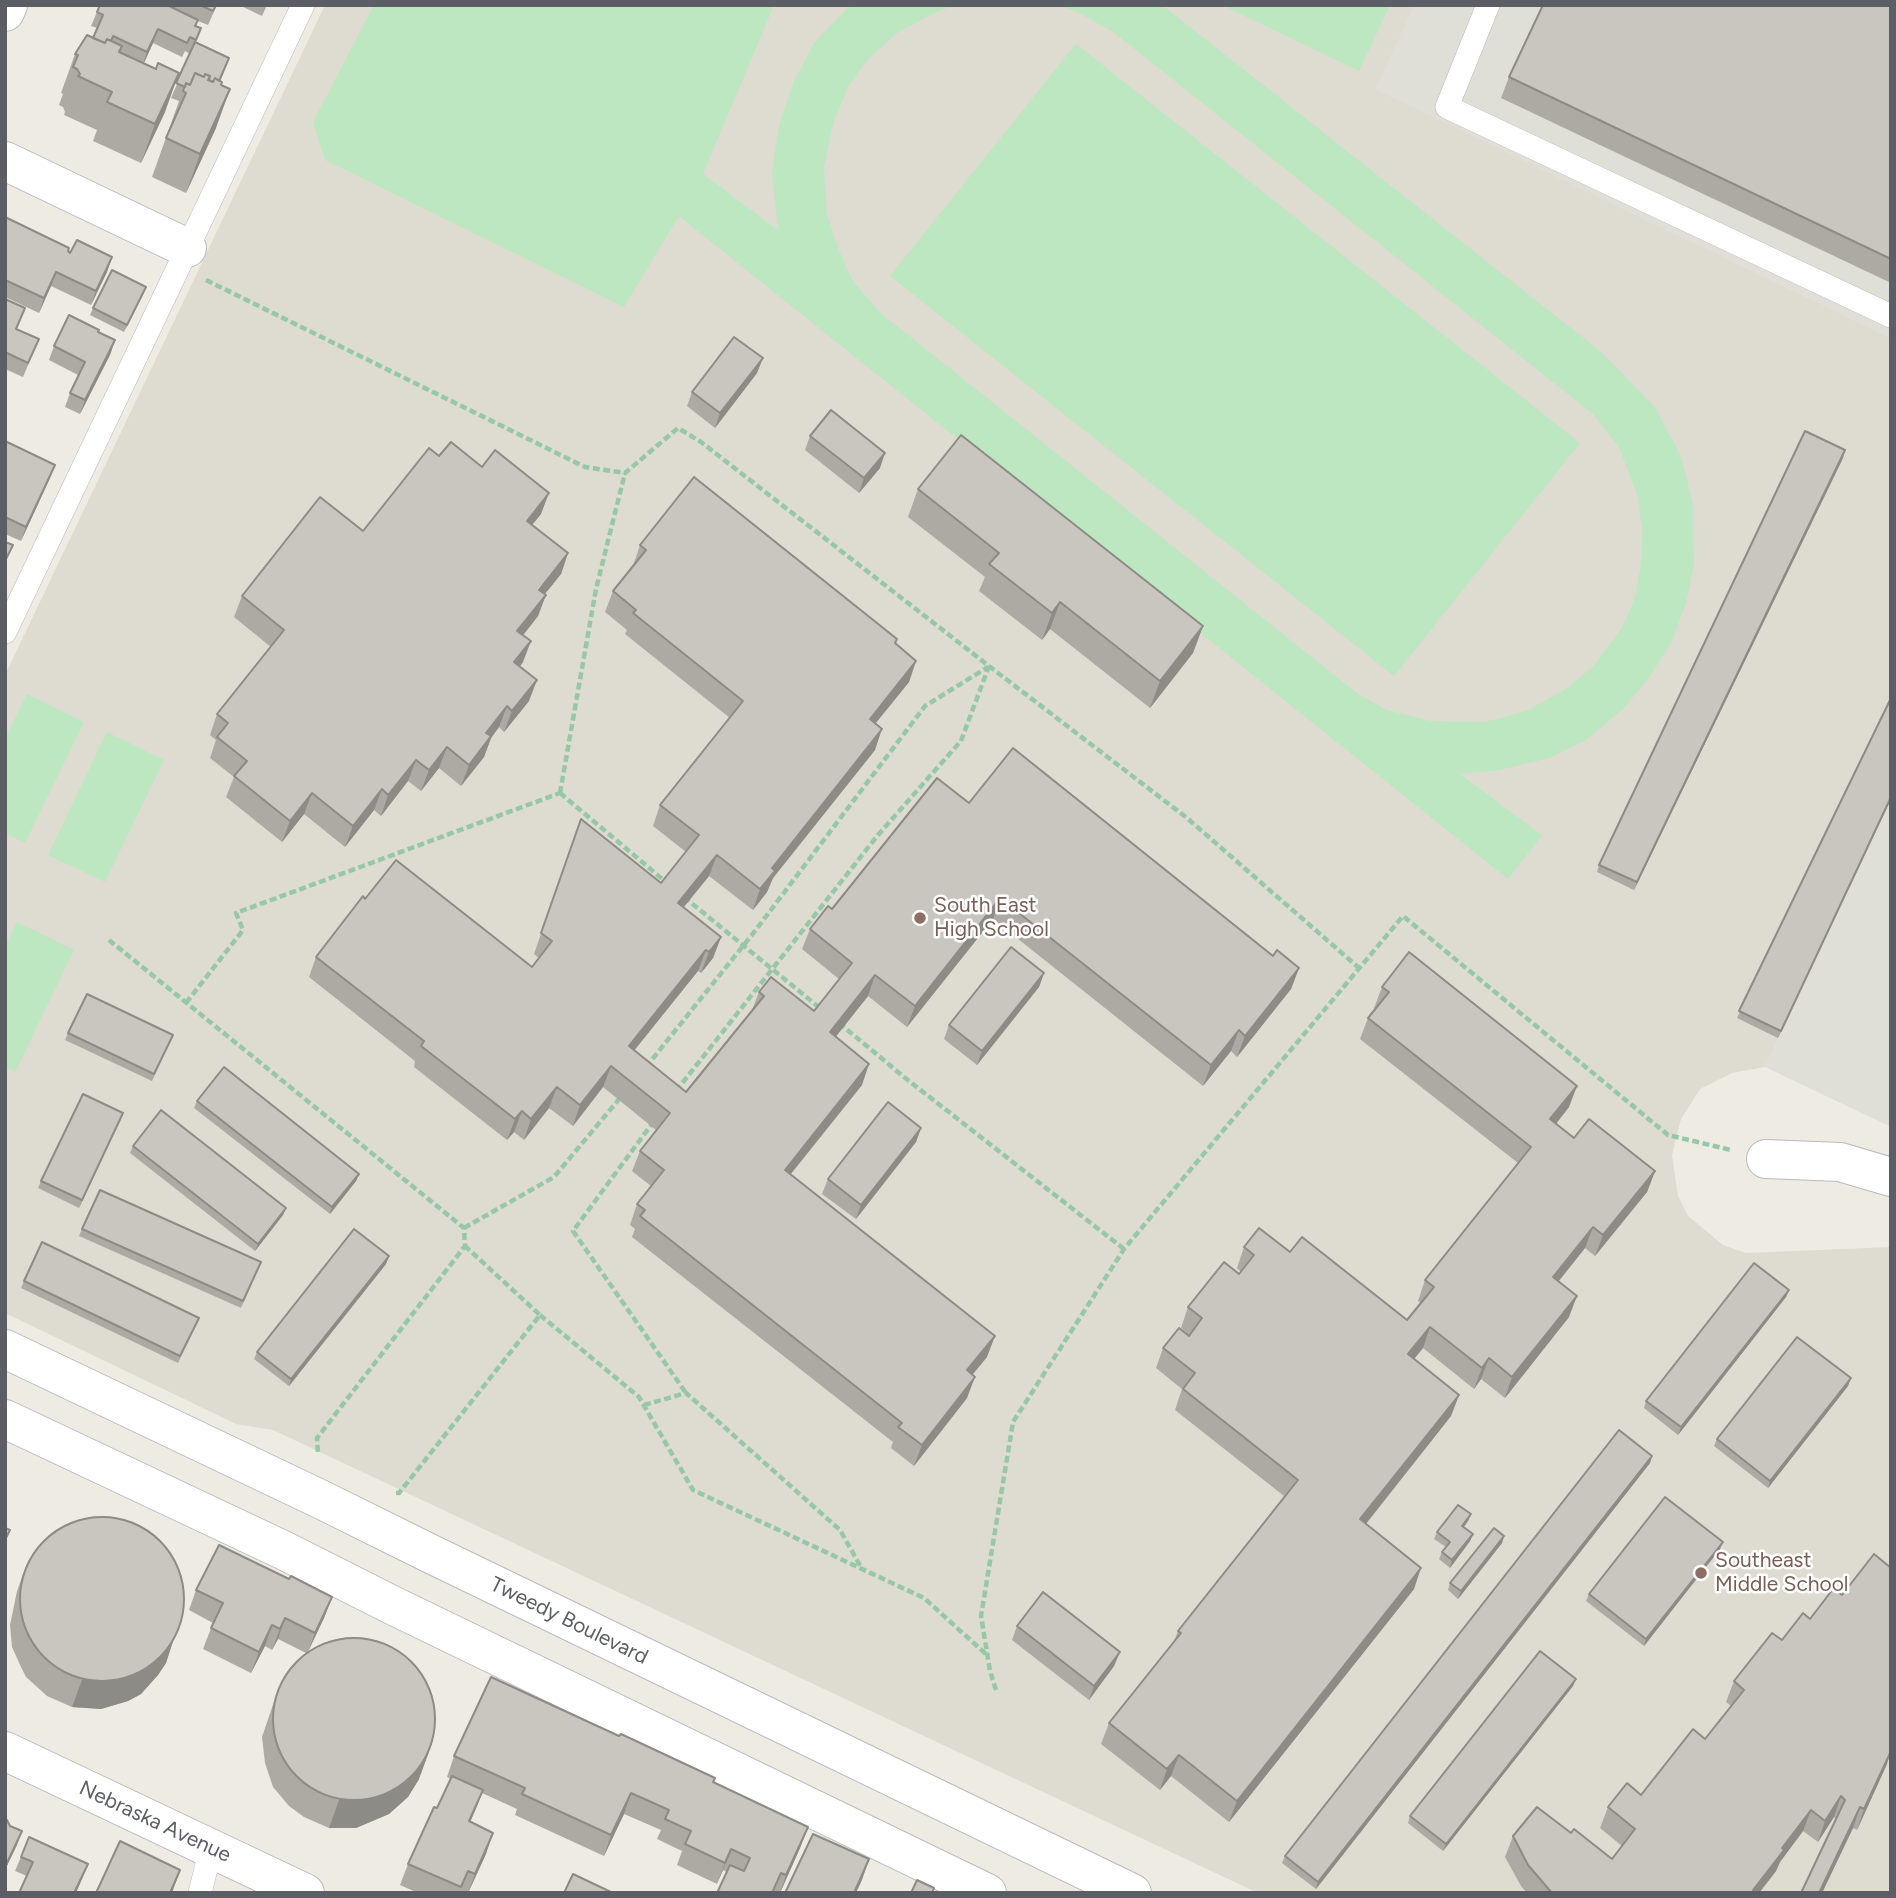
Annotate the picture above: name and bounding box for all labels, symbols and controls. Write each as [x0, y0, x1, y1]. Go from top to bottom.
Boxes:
place label: South East High School [934, 893, 1049, 943]
marker: South East High School [912, 910, 928, 926]
place label: Southeast Middle School [1715, 1548, 1848, 1598]
marker: Southeast Middle School [1693, 1565, 1709, 1581]
street label: Tweedy Boulevard [486, 1572, 652, 1670]
street label: Nebraska Avenue [75, 1776, 235, 1868]

